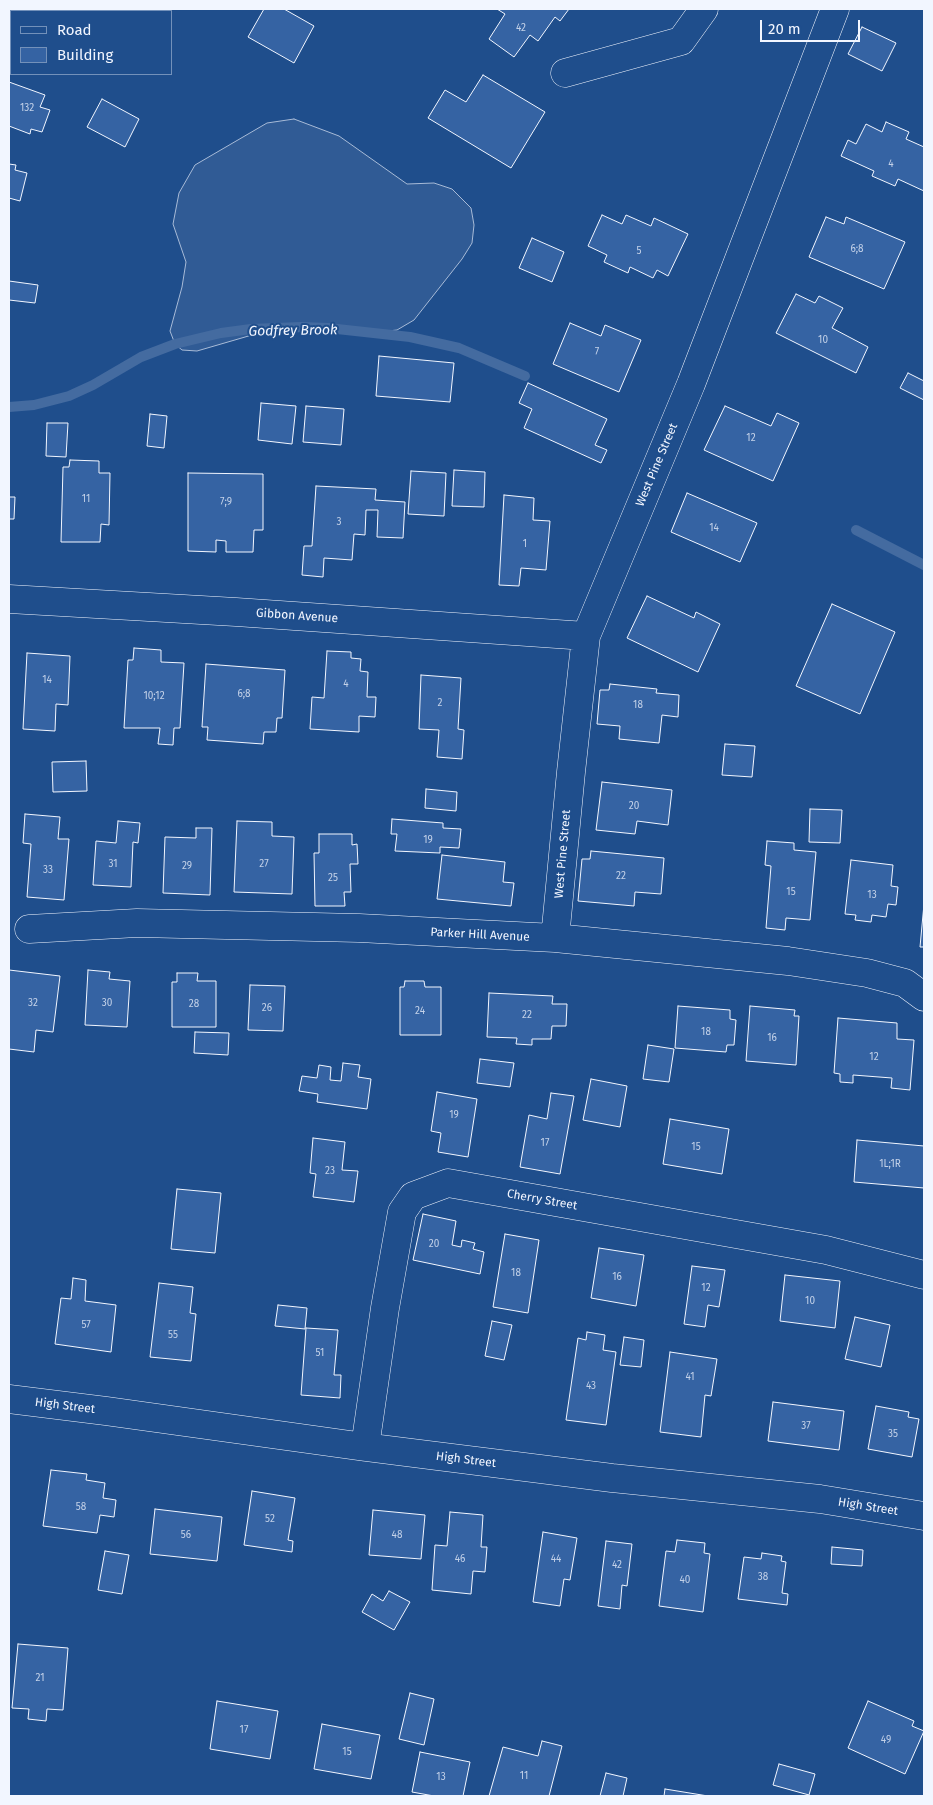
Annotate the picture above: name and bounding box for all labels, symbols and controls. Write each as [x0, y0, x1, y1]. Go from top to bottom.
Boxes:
legend [10, 10, 172, 75]
scale bar [763, 10, 863, 42]
text: 20 m [768, 20, 801, 38]
text: Road [57, 21, 92, 39]
house number: 42 [516, 22, 526, 34]
text: Building [57, 46, 113, 64]
house number: 132 [20, 102, 34, 114]
house number: 4 [888, 158, 894, 170]
house number: 6;8 [850, 243, 864, 255]
house number: 5 [636, 245, 642, 257]
water label: Godfrey Brook [248, 322, 338, 340]
house number: 10 [818, 334, 828, 346]
house number: 7 [595, 346, 599, 358]
street label: West Pine Street [633, 421, 681, 509]
house number: 12 [746, 432, 756, 444]
house number: 11 [82, 493, 90, 505]
house number: 7;9 [220, 496, 232, 508]
house number: 3 [337, 516, 341, 528]
house number: 14 [709, 522, 719, 534]
house number: 1 [523, 538, 527, 550]
street label: Gibbon Avenue [255, 606, 339, 626]
house number: 14 [42, 674, 52, 686]
house number: 4 [343, 678, 349, 690]
house number: 6;8 [237, 688, 251, 700]
house number: 10;12 [143, 690, 165, 702]
house number: 2 [438, 697, 442, 709]
house number: 18 [633, 699, 643, 711]
house number: 20 [629, 800, 639, 812]
street label: West Pine Street [552, 809, 574, 899]
house number: 19 [423, 834, 433, 846]
house number: 31 [108, 858, 118, 870]
house number: 27 [259, 858, 269, 870]
house number: 29 [182, 860, 192, 872]
house number: 33 [43, 864, 53, 876]
house number: 22 [616, 870, 626, 882]
house number: 25 [328, 872, 338, 884]
house number: 15 [786, 886, 796, 898]
house number: 13 [867, 889, 877, 901]
street label: Parker Hill Avenue [430, 925, 530, 945]
house number: 32 [28, 997, 38, 1009]
house number: 30 [102, 997, 112, 1009]
house number: 28 [189, 998, 199, 1010]
house number: 26 [262, 1002, 272, 1014]
house number: 24 [415, 1005, 425, 1017]
house number: 22 [522, 1009, 532, 1021]
house number: 18 [701, 1026, 711, 1038]
house number: 16 [767, 1032, 777, 1044]
house number: 12 [869, 1051, 879, 1063]
house number: 19 [449, 1109, 459, 1121]
house number: 17 [541, 1137, 549, 1149]
house number: 15 [691, 1141, 701, 1153]
house number: 1L;1R [879, 1158, 901, 1170]
house number: 23 [325, 1165, 335, 1177]
street label: Cherry Street [506, 1187, 578, 1213]
house number: 20 [429, 1238, 439, 1250]
house number: 18 [511, 1267, 521, 1279]
house number: 16 [612, 1271, 622, 1283]
house number: 12 [701, 1282, 711, 1294]
house number: 10 [805, 1295, 815, 1307]
house number: 57 [81, 1319, 91, 1331]
house number: 55 [168, 1329, 178, 1341]
house number: 51 [316, 1347, 324, 1359]
house number: 41 [685, 1371, 695, 1383]
house number: 43 [586, 1380, 596, 1392]
street label: High Street [34, 1395, 96, 1417]
house number: 37 [801, 1420, 811, 1432]
house number: 35 [888, 1428, 898, 1440]
street label: High Street [435, 1449, 497, 1471]
street label: High Street [837, 1495, 899, 1519]
house number: 58 [76, 1501, 86, 1513]
house number: 52 [265, 1513, 275, 1525]
house number: 56 [181, 1529, 191, 1541]
house number: 48 [392, 1529, 402, 1541]
house number: 46 [455, 1553, 465, 1565]
house number: 44 [551, 1553, 561, 1565]
house number: 42 [612, 1559, 622, 1571]
house number: 38 [758, 1571, 768, 1583]
house number: 40 [680, 1574, 690, 1586]
house number: 21 [35, 1672, 45, 1684]
house number: 17 [240, 1724, 248, 1736]
house number: 49 [881, 1734, 891, 1746]
house number: 15 [342, 1746, 352, 1758]
house number: 11 [520, 1770, 528, 1782]
house number: 13 [436, 1771, 446, 1783]

